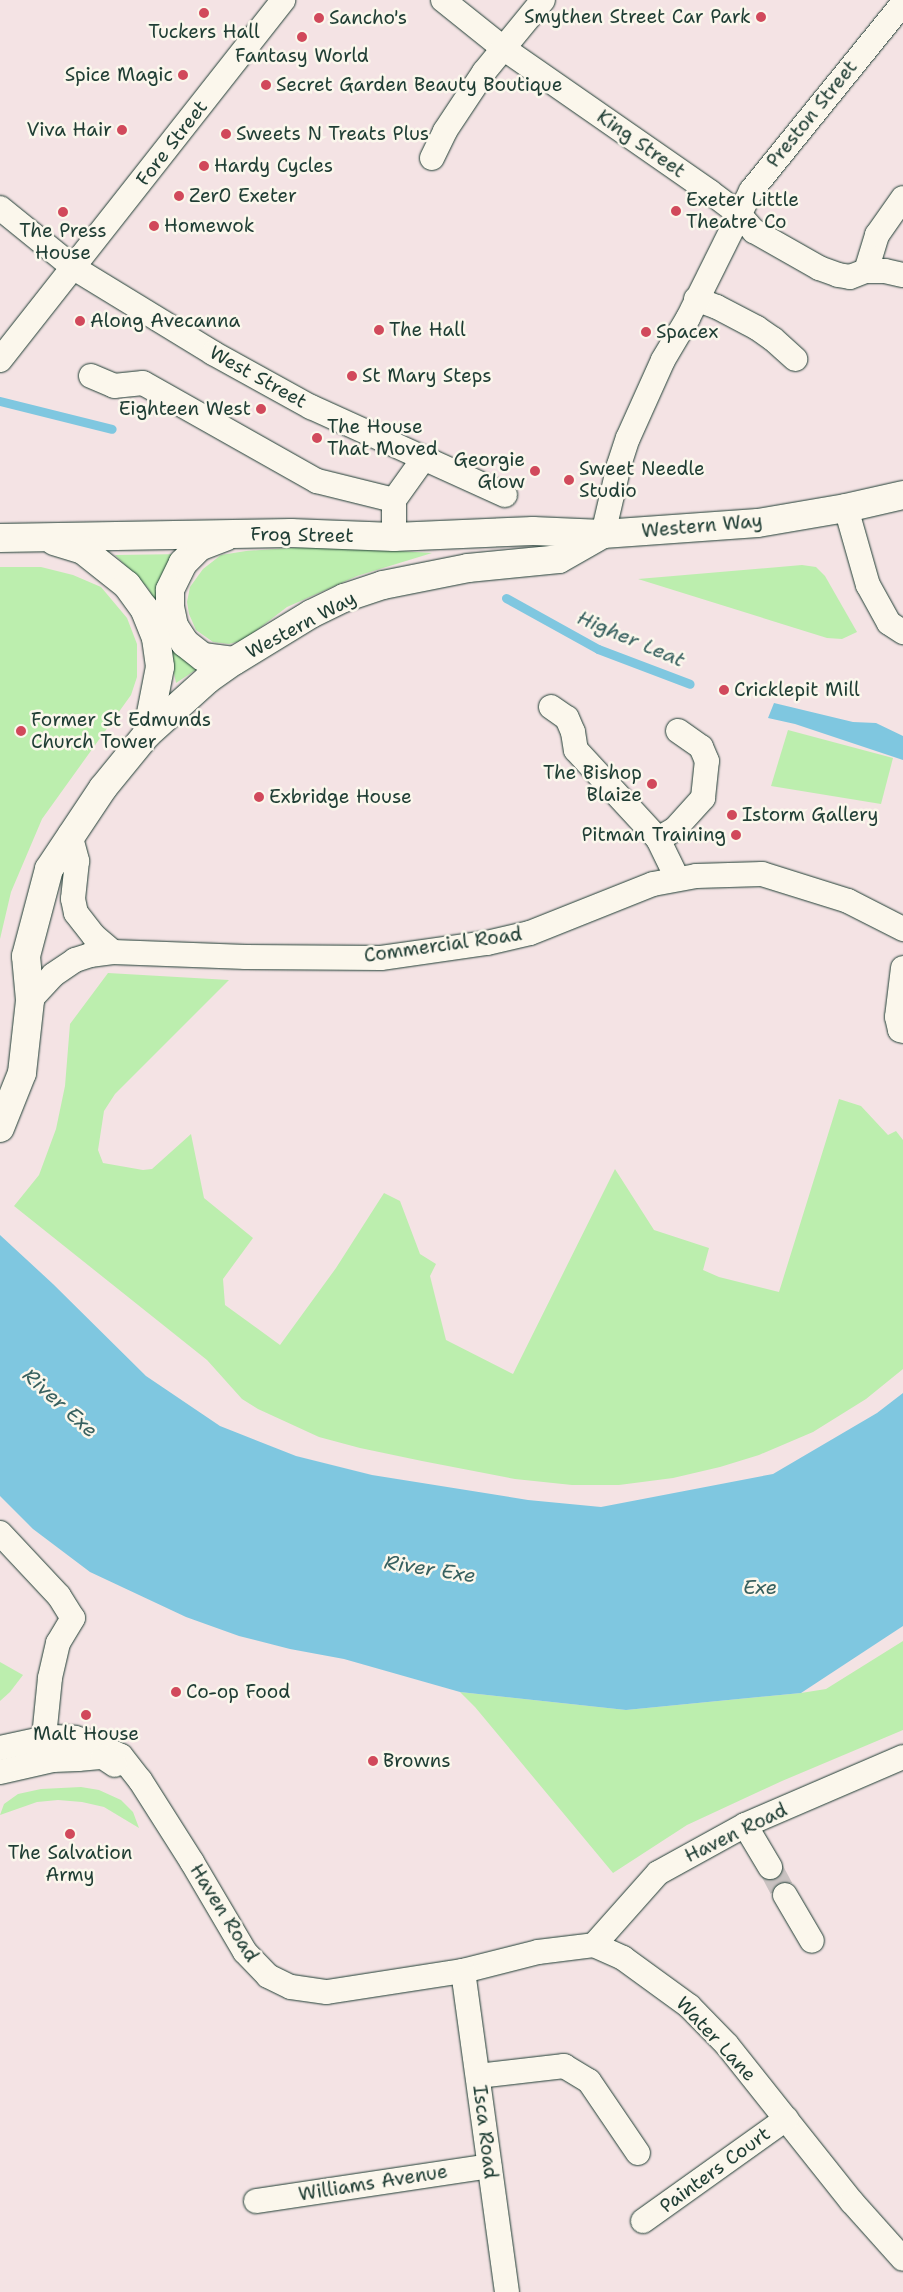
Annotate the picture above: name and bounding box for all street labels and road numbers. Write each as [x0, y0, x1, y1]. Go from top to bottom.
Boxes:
street label: Preston Street [762, 56, 862, 172]
street label: Fore Street [132, 96, 212, 190]
street label: King Street [592, 105, 690, 183]
street label: West Street [205, 341, 311, 413]
street label: Western Way [640, 509, 764, 543]
street label: Frog Street [250, 523, 354, 547]
street label: Western Way [242, 586, 360, 664]
street label: Commercial Road [362, 923, 524, 967]
street label: Haven Road [681, 1798, 791, 1868]
street label: Haven Road [185, 1860, 263, 1966]
street label: Water Lane [671, 1992, 761, 2086]
street label: Isca Road [468, 2084, 502, 2180]
street label: Painters Court [655, 2122, 775, 2218]
street label: Williams Avenue [297, 2160, 449, 2206]

